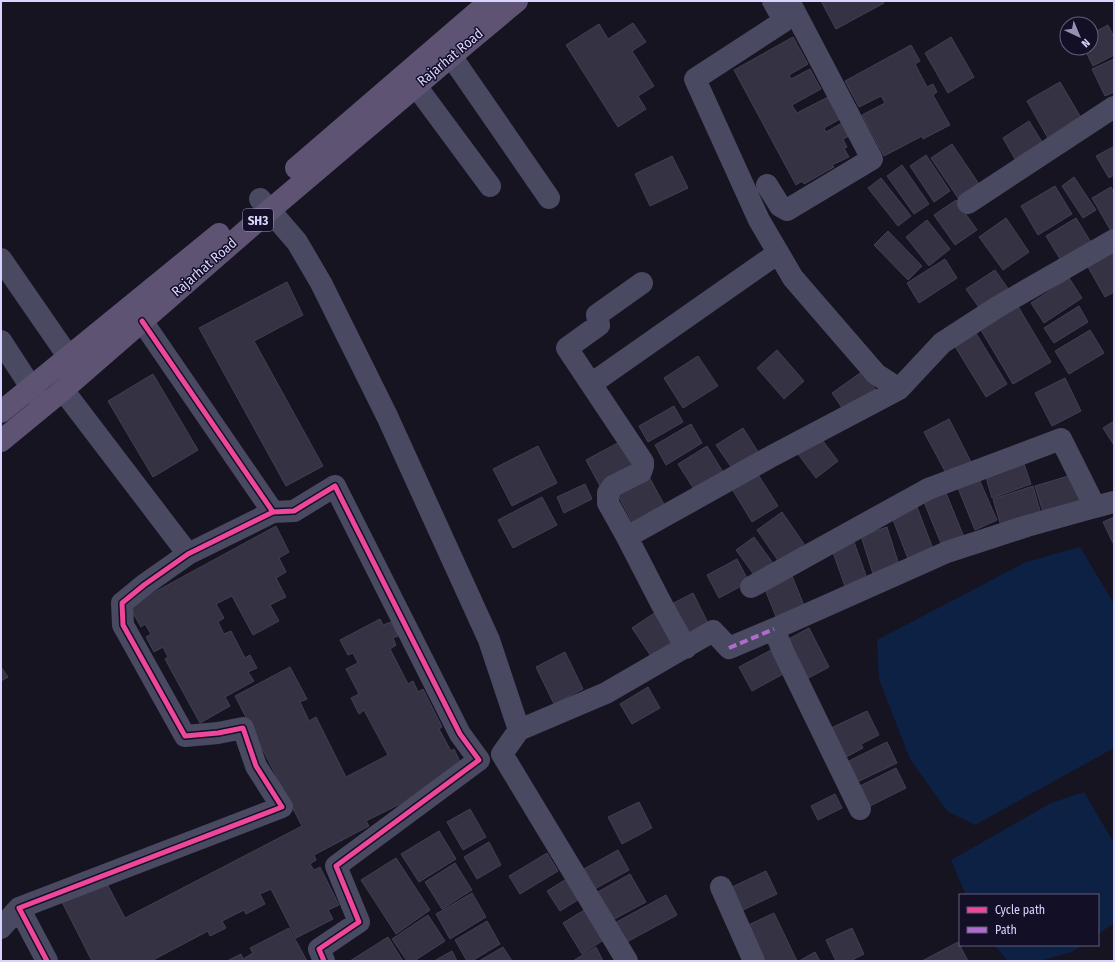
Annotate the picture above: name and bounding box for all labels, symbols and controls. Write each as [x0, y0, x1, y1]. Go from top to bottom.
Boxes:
north arrow [1059, 16, 1099, 56]
street label: Rajarhat Road [414, 25, 487, 90]
text: N [1079, 36, 1092, 50]
road number: SH3 [243, 209, 273, 231]
street label: Rajarhat Road [168, 235, 240, 300]
legend [959, 894, 1099, 946]
text: Cycle path [995, 903, 1045, 917]
text: Path [995, 923, 1017, 937]

